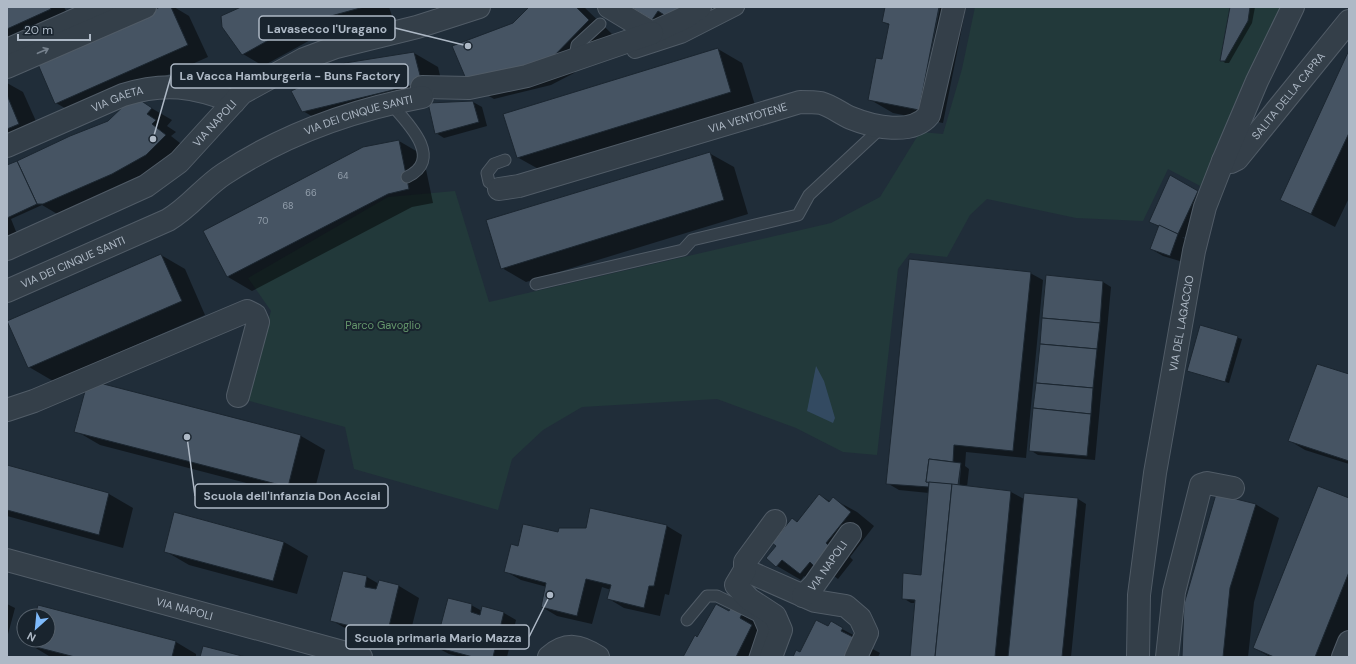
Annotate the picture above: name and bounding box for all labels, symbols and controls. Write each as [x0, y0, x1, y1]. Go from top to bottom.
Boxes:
scale bar [18, 16, 90, 42]
callout: Lavasecco l'Uragano [259, 16, 395, 40]
text: Lavasecco l'Uragano [267, 21, 387, 37]
text: 20 m [24, 22, 53, 38]
one-way arrow [36, 47, 48, 55]
street label: SALITA DELLA CAPRA [1249, 49, 1328, 142]
callout: La Vacca Hamburgeria - Buns Factory [171, 64, 408, 88]
text: La Vacca Hamburgeria - Buns Factory [179, 68, 401, 84]
street label: VIA GAETA [89, 83, 145, 115]
street label: VIA DEI CINQUE SANTI [302, 92, 414, 138]
street label: VIA NAPOLI [190, 97, 239, 149]
street label: VIA VENTOTENE [707, 99, 789, 136]
house number: 64 [337, 170, 349, 182]
house number: 66 [305, 187, 317, 199]
house number: 68 [282, 200, 294, 212]
house number: 70 [258, 215, 268, 227]
street label: VIA DEI CINQUE SANTI [19, 233, 127, 291]
street label: VIA DEL LAGACCIO [1166, 274, 1197, 373]
park label: Parco Gavoglio [345, 318, 421, 332]
callout: Scuola dell'infanzia Don Acciai [195, 484, 388, 508]
text: Scuola dell'infanzia Don Acciai [204, 488, 380, 504]
street label: VIA NAPOLI [805, 538, 850, 594]
street label: VIA NAPOLI [154, 594, 214, 623]
north arrow [16, 608, 56, 648]
callout: Scuola primaria Mario Mazza [346, 625, 529, 649]
text: N [25, 629, 38, 645]
text: Scuola primaria Mario Mazza [354, 630, 522, 646]

